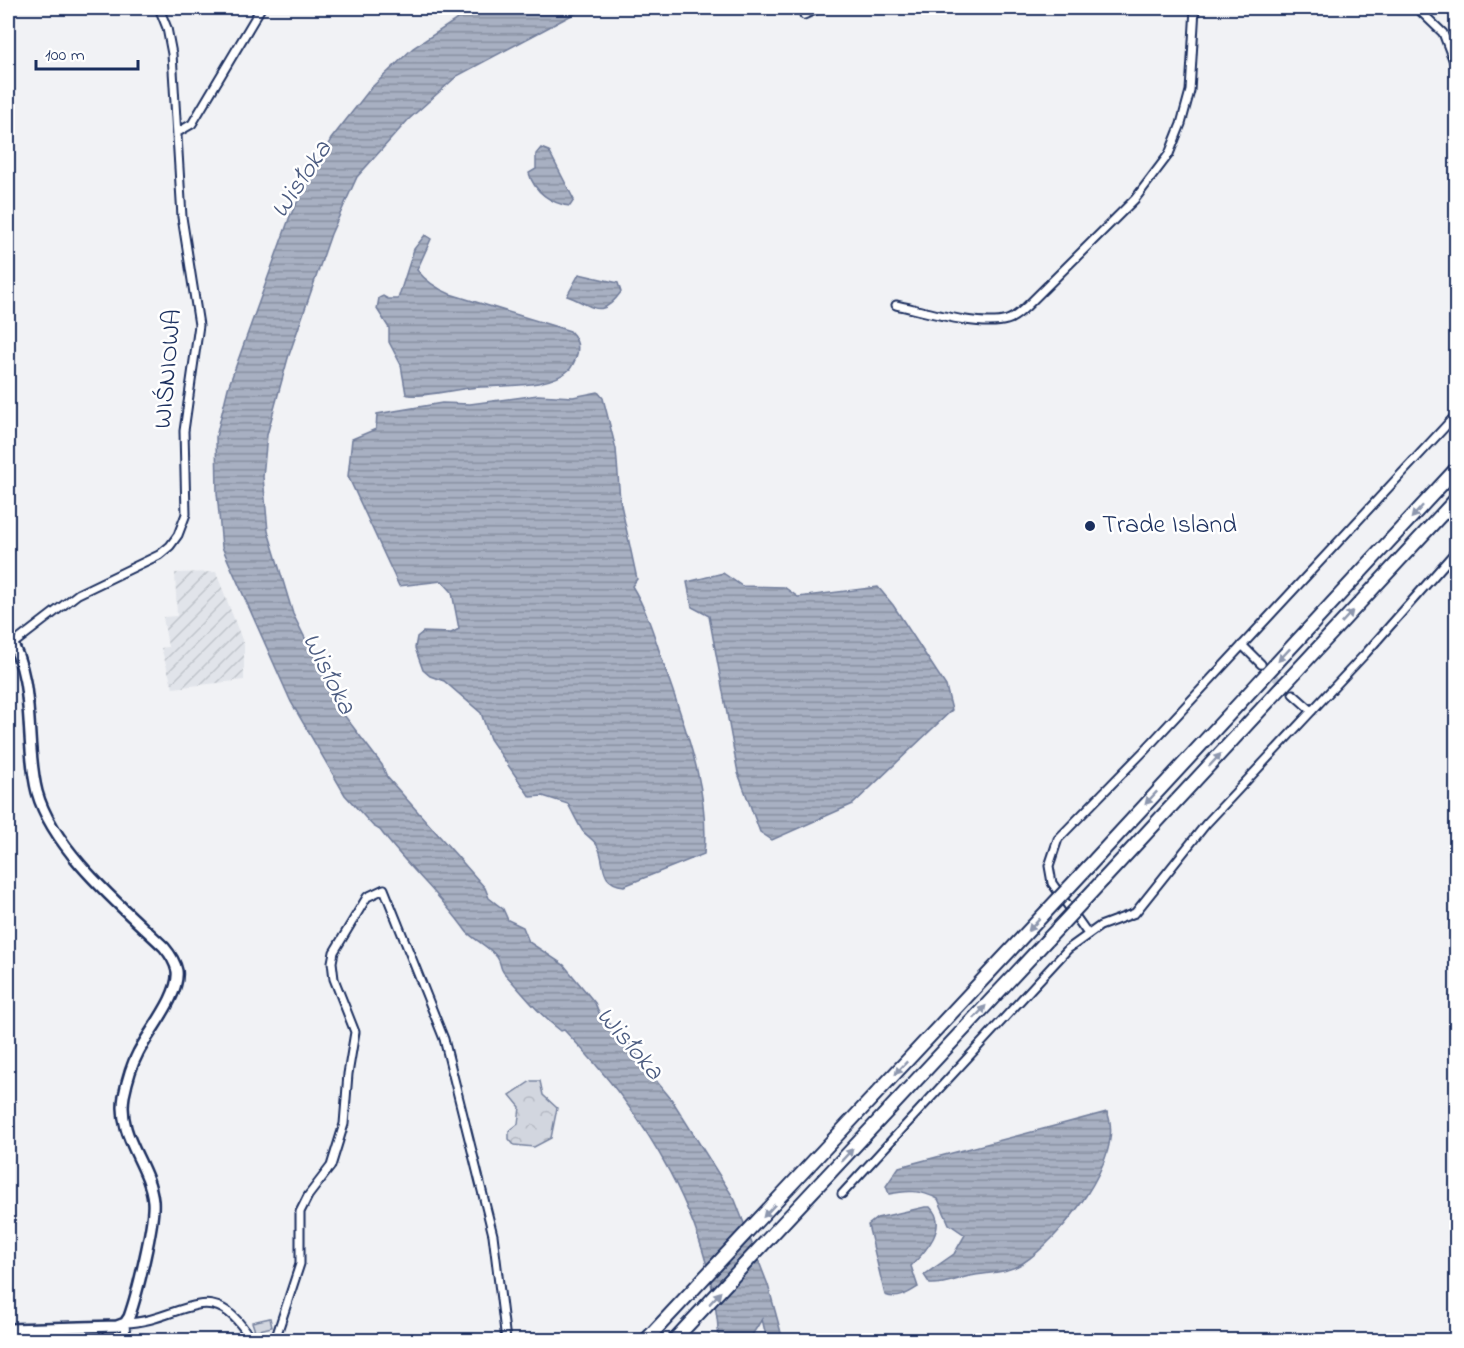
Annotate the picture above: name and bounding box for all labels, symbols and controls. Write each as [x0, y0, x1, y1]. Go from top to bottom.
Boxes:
scale bar [36, 33, 138, 71]
text: 100 m [45, 43, 85, 69]
water label: Wisłoka [262, 133, 343, 227]
street label: WIŚNIOWA [145, 308, 193, 430]
one-way arrow [1411, 504, 1424, 519]
place label: Trade Island [1102, 507, 1237, 545]
marker: Trade Island [1083, 519, 1097, 533]
one-way arrow [1340, 610, 1354, 624]
water label: Wisłoka [291, 627, 365, 722]
one-way arrow [1278, 647, 1291, 662]
one-way arrow [1207, 753, 1221, 767]
one-way arrow [1145, 791, 1159, 805]
one-way arrow [1028, 917, 1041, 932]
water label: Wisłoka [586, 999, 672, 1090]
one-way arrow [973, 1005, 987, 1020]
one-way arrow [895, 1061, 909, 1075]
one-way arrow [840, 1149, 854, 1163]
one-way arrow [763, 1203, 776, 1218]
one-way arrow [707, 1291, 721, 1305]

